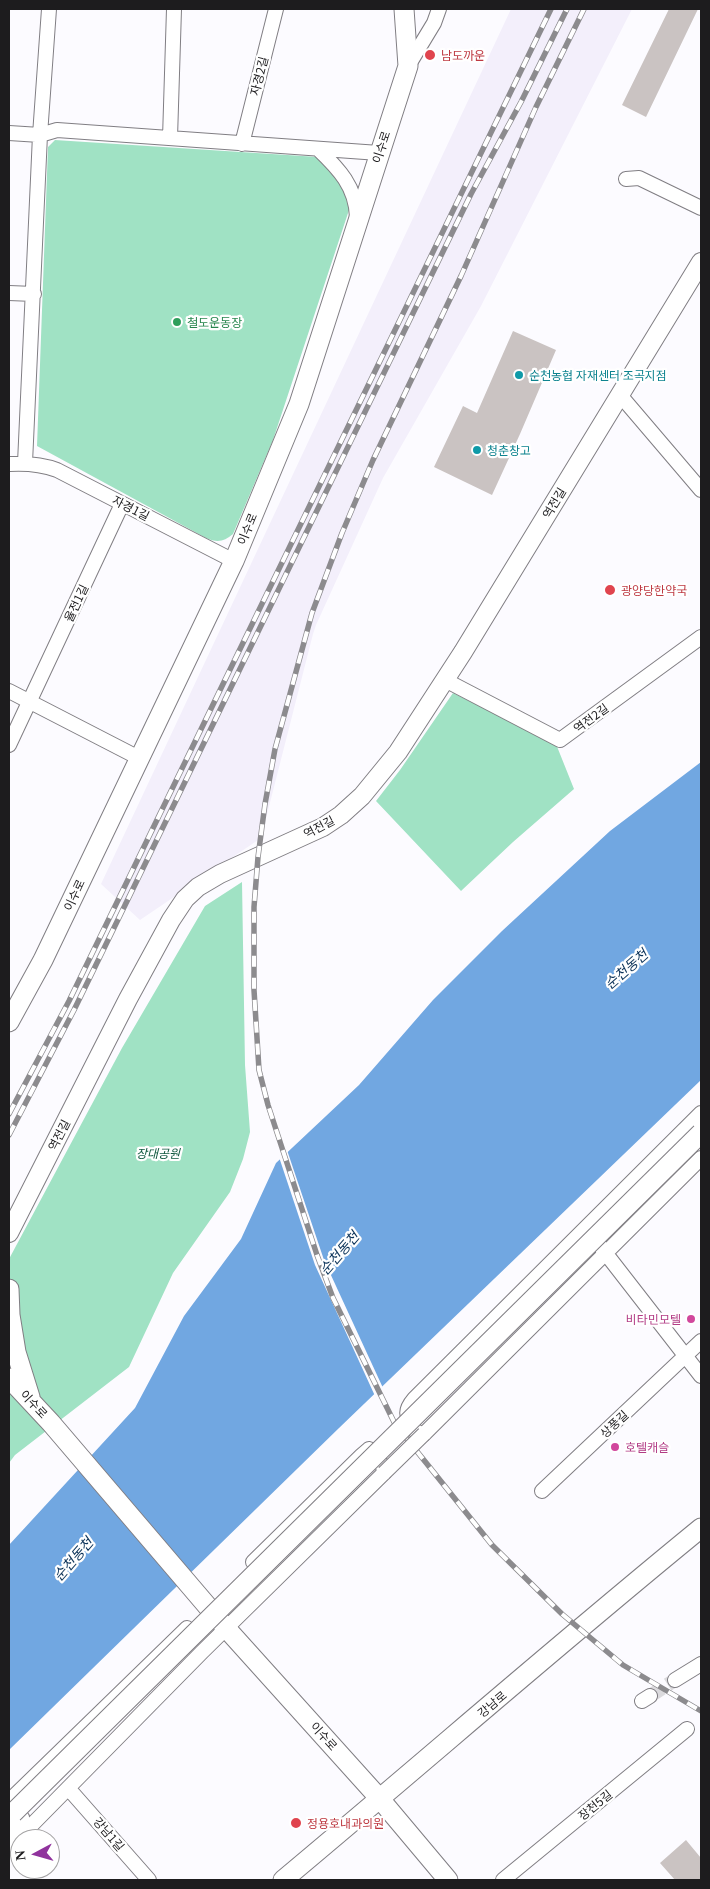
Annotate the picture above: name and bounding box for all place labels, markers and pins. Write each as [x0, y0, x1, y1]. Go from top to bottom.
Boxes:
marker: 남도까운 [423, 48, 437, 62]
place label: 남도까운 [441, 48, 485, 62]
place label: 철도운동장 [187, 315, 242, 329]
marker: 철도운동장 [171, 316, 183, 328]
place label: 순천농협 자재센터 조곡지점 [529, 368, 667, 382]
marker: 순천농협 자재센터 조곡지점 [513, 369, 525, 381]
place label: 청춘창고 [487, 443, 531, 457]
marker: 청춘창고 [471, 444, 483, 456]
marker: 광양당한약국 [603, 583, 617, 597]
place label: 광양당한약국 [621, 583, 687, 597]
place label: 비타민모텔 [626, 1312, 681, 1326]
marker: 비타민모텔 [685, 1313, 697, 1325]
place label: 호텔캐슬 [625, 1440, 669, 1454]
marker: 호텔캐슬 [609, 1441, 621, 1453]
marker: 정용호내과의원 [289, 1816, 303, 1830]
place label: 정용호내과의원 [307, 1816, 384, 1830]

